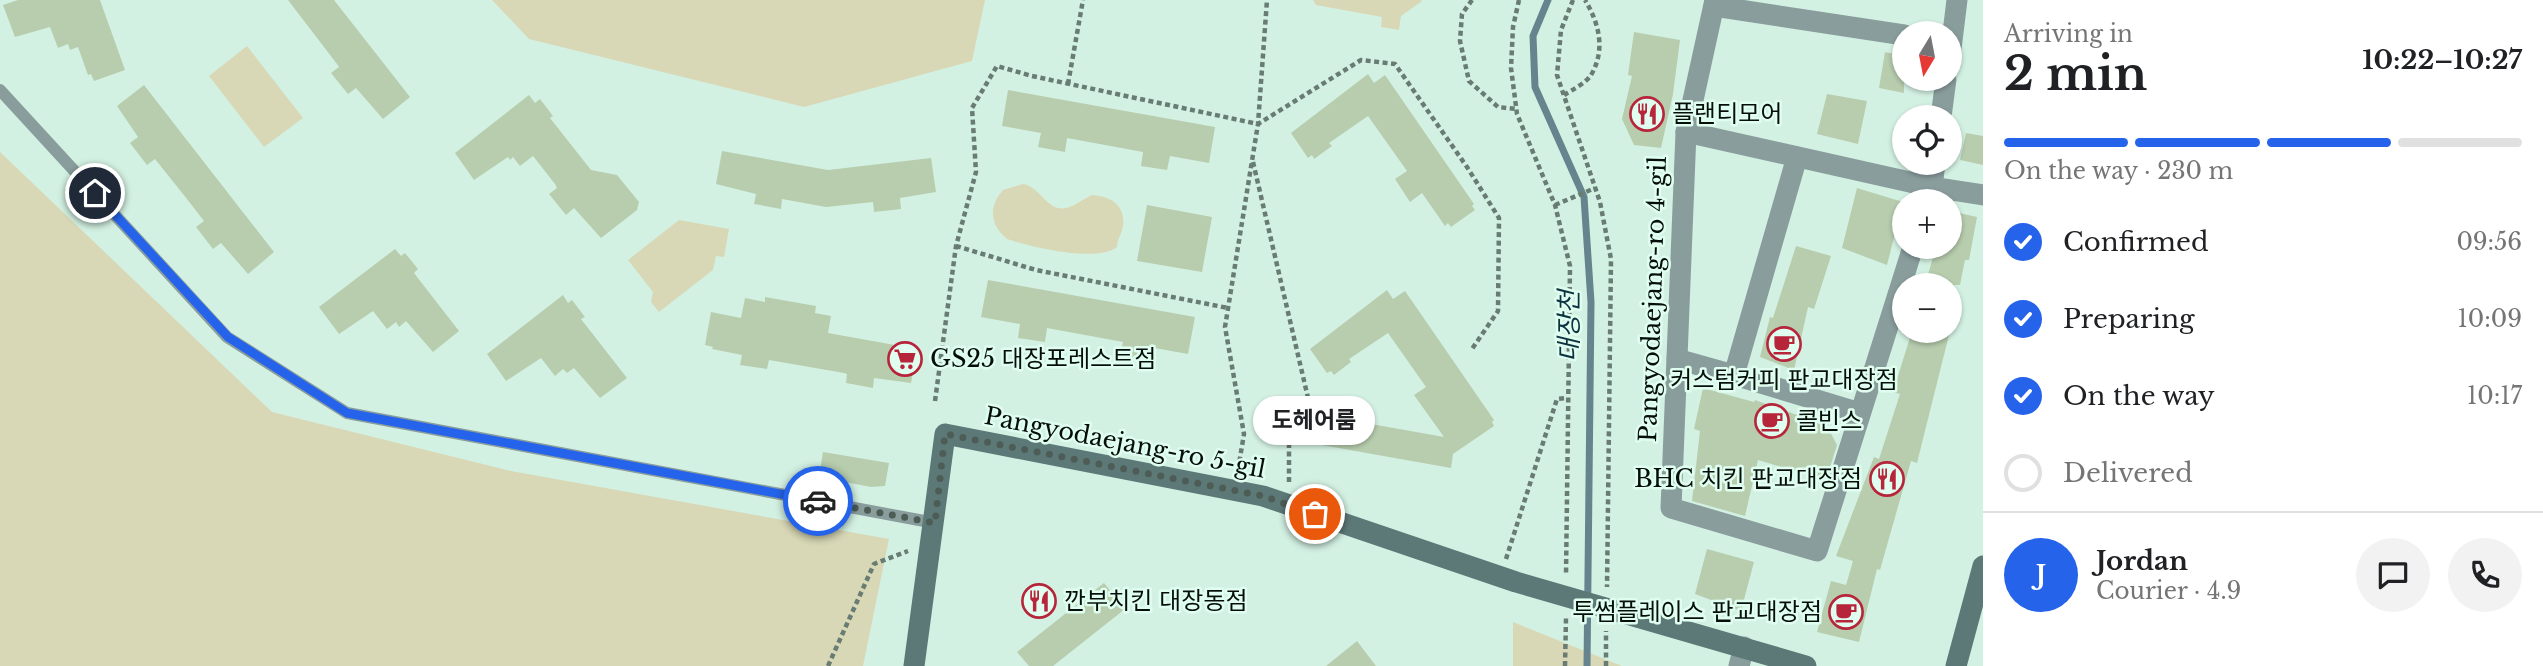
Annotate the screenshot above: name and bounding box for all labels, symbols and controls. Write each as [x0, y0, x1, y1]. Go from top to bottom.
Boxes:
text: Arriving in [2004, 20, 2133, 48]
north arrow [1892, 21, 1962, 91]
map controls [1892, 21, 1962, 343]
text: 10:22–10:27 [2362, 44, 2522, 76]
text: 2 min [2004, 45, 2147, 102]
restaurant icon: 플랜티모어 [1628, 95, 1666, 133]
place label: 플랜티모어 [1672, 99, 1782, 128]
button: locate [1892, 105, 1962, 175]
street label: Pangyodaejang-ro 4-gil [1633, 155, 1672, 442]
text: On the way · 230 m [2004, 157, 2233, 185]
pin [65, 163, 125, 223]
icon: home [76, 174, 114, 212]
button: + [1892, 189, 1962, 259]
icon: check [2004, 223, 2042, 261]
text: Confirmed [2063, 226, 2208, 258]
text: 09:56 [2456, 228, 2522, 256]
button: − [1892, 273, 1962, 343]
water label: 대장천 [1553, 287, 1585, 362]
icon: check [2004, 300, 2042, 338]
text: Preparing [2063, 303, 2195, 335]
text: 10:09 [2458, 305, 2522, 333]
cafe icon: 커스텀커피 판교대장점 [1765, 325, 1803, 363]
supermarket icon: GS25 대장포레스트점 [886, 340, 924, 378]
place label: GS25 대장포레스트점 [930, 344, 1156, 373]
place label: 커스텀커피 판교대장점 [1670, 365, 1898, 394]
icon: check [2004, 377, 2042, 415]
text: On the way [2063, 380, 2215, 412]
text: 10:17 [2467, 382, 2522, 410]
callout: 도헤어룸 [1254, 395, 1376, 444]
street label: Pangyodaejang-ro 5-gil [982, 401, 1268, 484]
cafe icon: 콜빈스 [1753, 402, 1791, 440]
text: 도헤어룸 [1272, 406, 1356, 434]
place label: 콜빈스 [1796, 406, 1862, 435]
text: Delivered [2063, 457, 2193, 489]
restaurant icon: BHC 치킨 판교대장점 [1868, 460, 1906, 498]
place label: BHC 치킨 판교대장점 [1634, 464, 1862, 493]
courier [783, 466, 853, 536]
icon: car [799, 482, 837, 520]
pin [1285, 484, 1345, 544]
icon: bag [1296, 495, 1334, 533]
button: chat [2356, 538, 2430, 612]
button: phone [2448, 538, 2522, 612]
text: Jordan [2096, 545, 2188, 577]
text: J [2036, 559, 2046, 591]
text: Courier · 4.9 [2096, 577, 2241, 605]
restaurant icon: 깐부치킨 대장동점 [1020, 582, 1058, 620]
place label: 깐부치킨 대장동점 [1064, 586, 1248, 615]
cafe icon: 투썸플레이스 판교대장점 [1827, 593, 1865, 631]
place label: 투썸플레이스 판교대장점 [1572, 597, 1822, 626]

